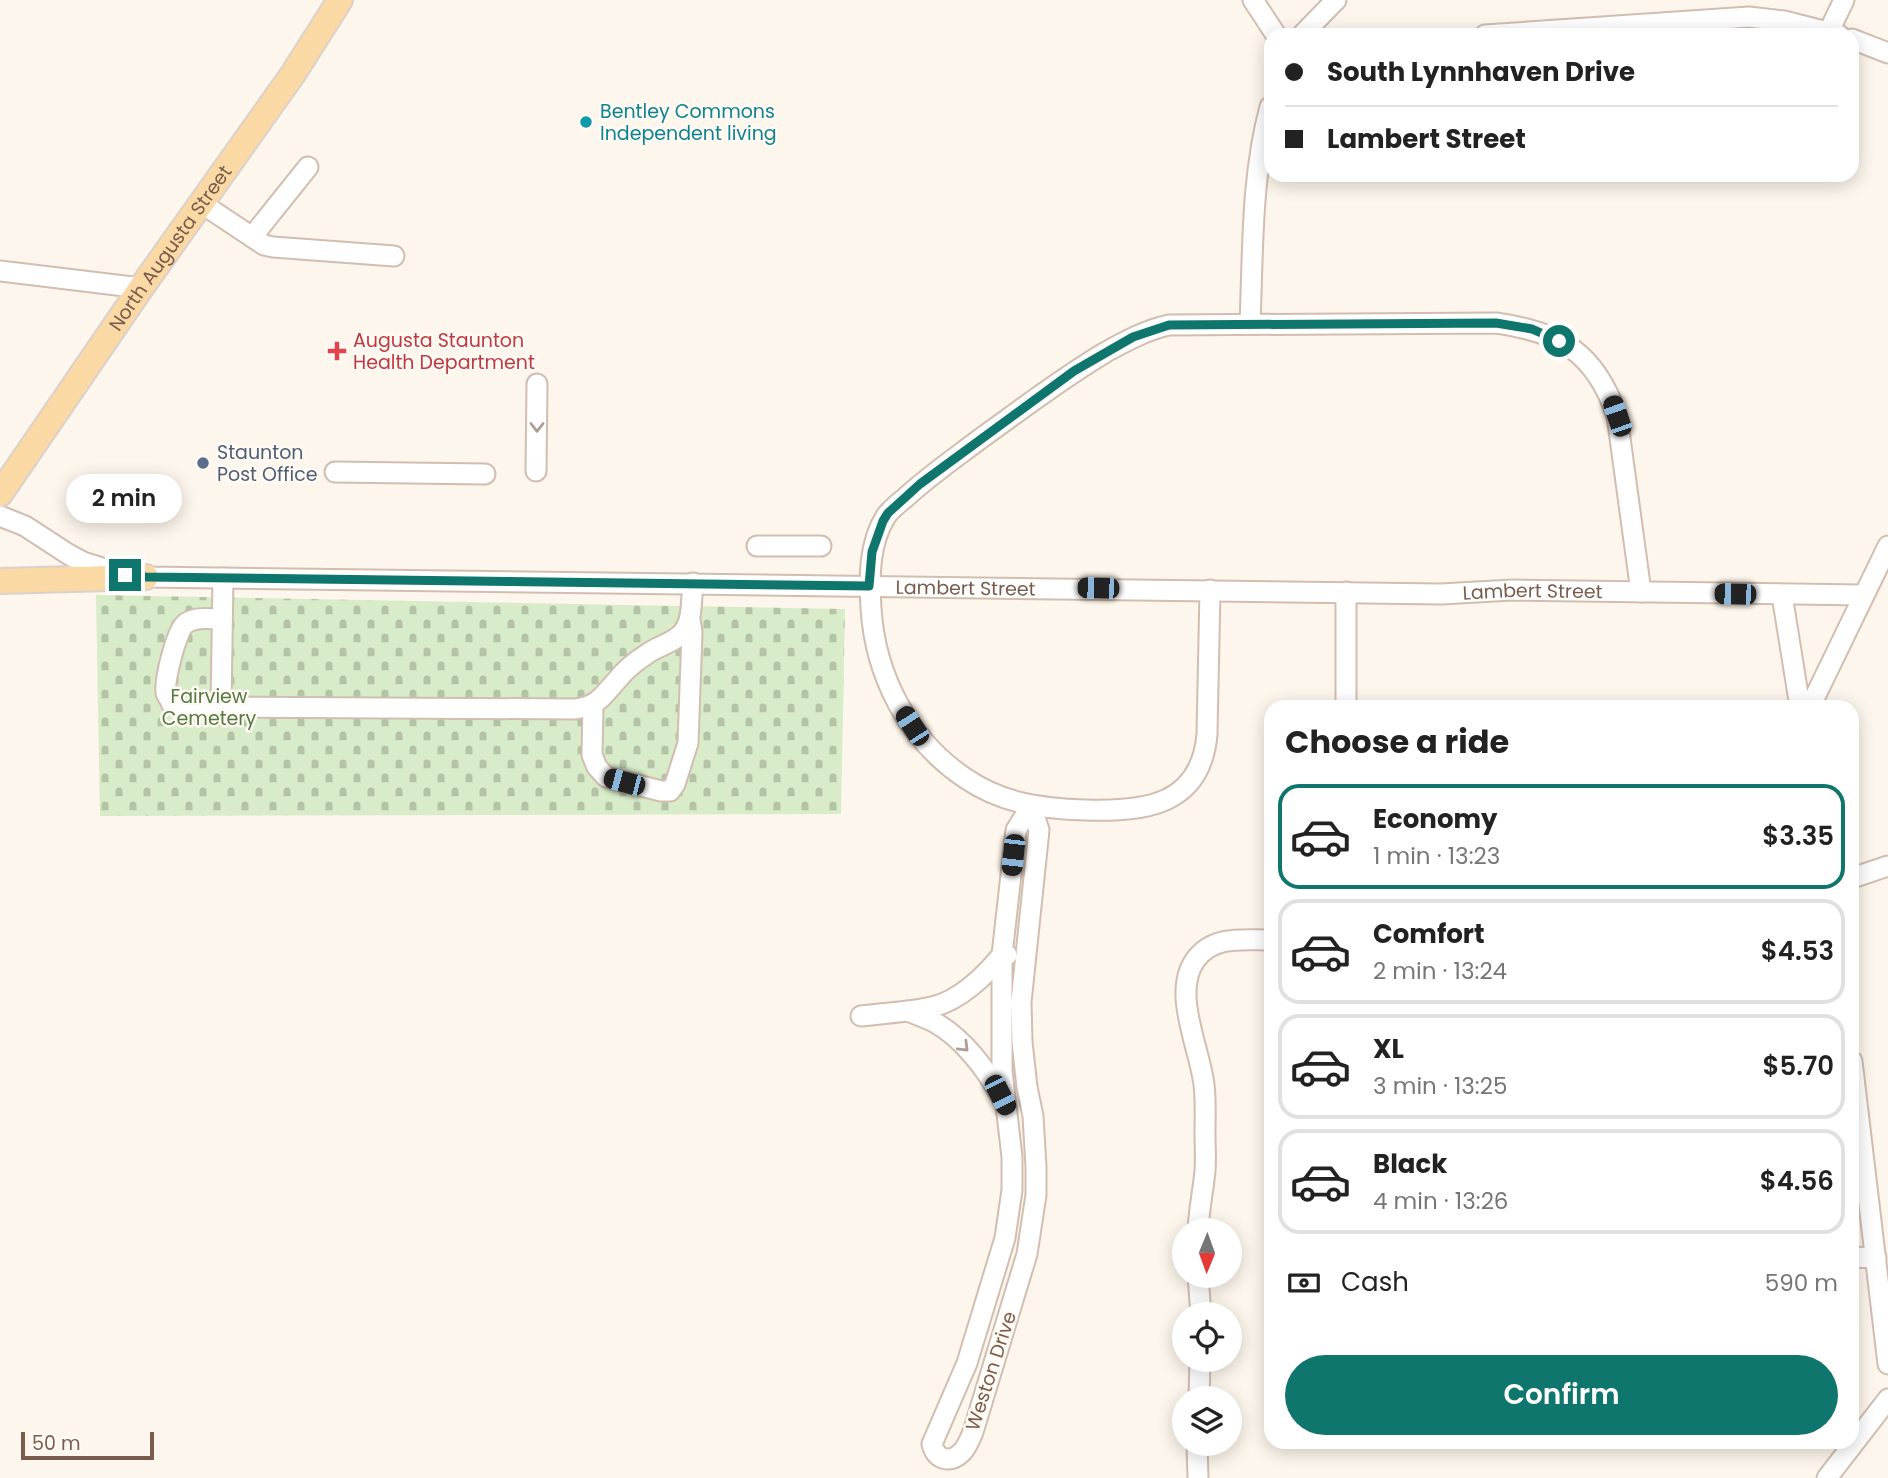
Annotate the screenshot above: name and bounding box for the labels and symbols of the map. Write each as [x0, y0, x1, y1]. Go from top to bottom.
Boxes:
place label: Bentley Commons Independent living [600, 98, 777, 147]
marker: Bentley Commons Independent living [578, 114, 594, 130]
street label: North Augusta Street [102, 159, 238, 336]
route start [1543, 325, 1575, 357]
place label: Augusta Staunton Health Department [353, 327, 535, 376]
marker: Augusta Staunton Health Department [327, 341, 347, 361]
car [1601, 393, 1634, 439]
one-way arrow [529, 423, 545, 433]
place label: Staunton Post Office [217, 439, 318, 488]
marker: Staunton Post Office [195, 455, 211, 471]
callout: 2 min [67, 474, 183, 522]
route end [109, 559, 141, 591]
street label: Lambert Street [895, 573, 1036, 602]
street label: Lambert Street [1462, 576, 1603, 606]
car [1077, 577, 1120, 599]
car [1714, 583, 1757, 605]
park label: Fairview Cemetery [162, 683, 256, 732]
car [892, 703, 933, 749]
car [601, 766, 648, 798]
car [1001, 833, 1026, 877]
one-way arrow [955, 1039, 968, 1052]
car [982, 1072, 1019, 1118]
north arrow [1172, 1218, 1242, 1288]
street label: Weston Drive [959, 1308, 1023, 1434]
scale bar [21, 1429, 154, 1461]

